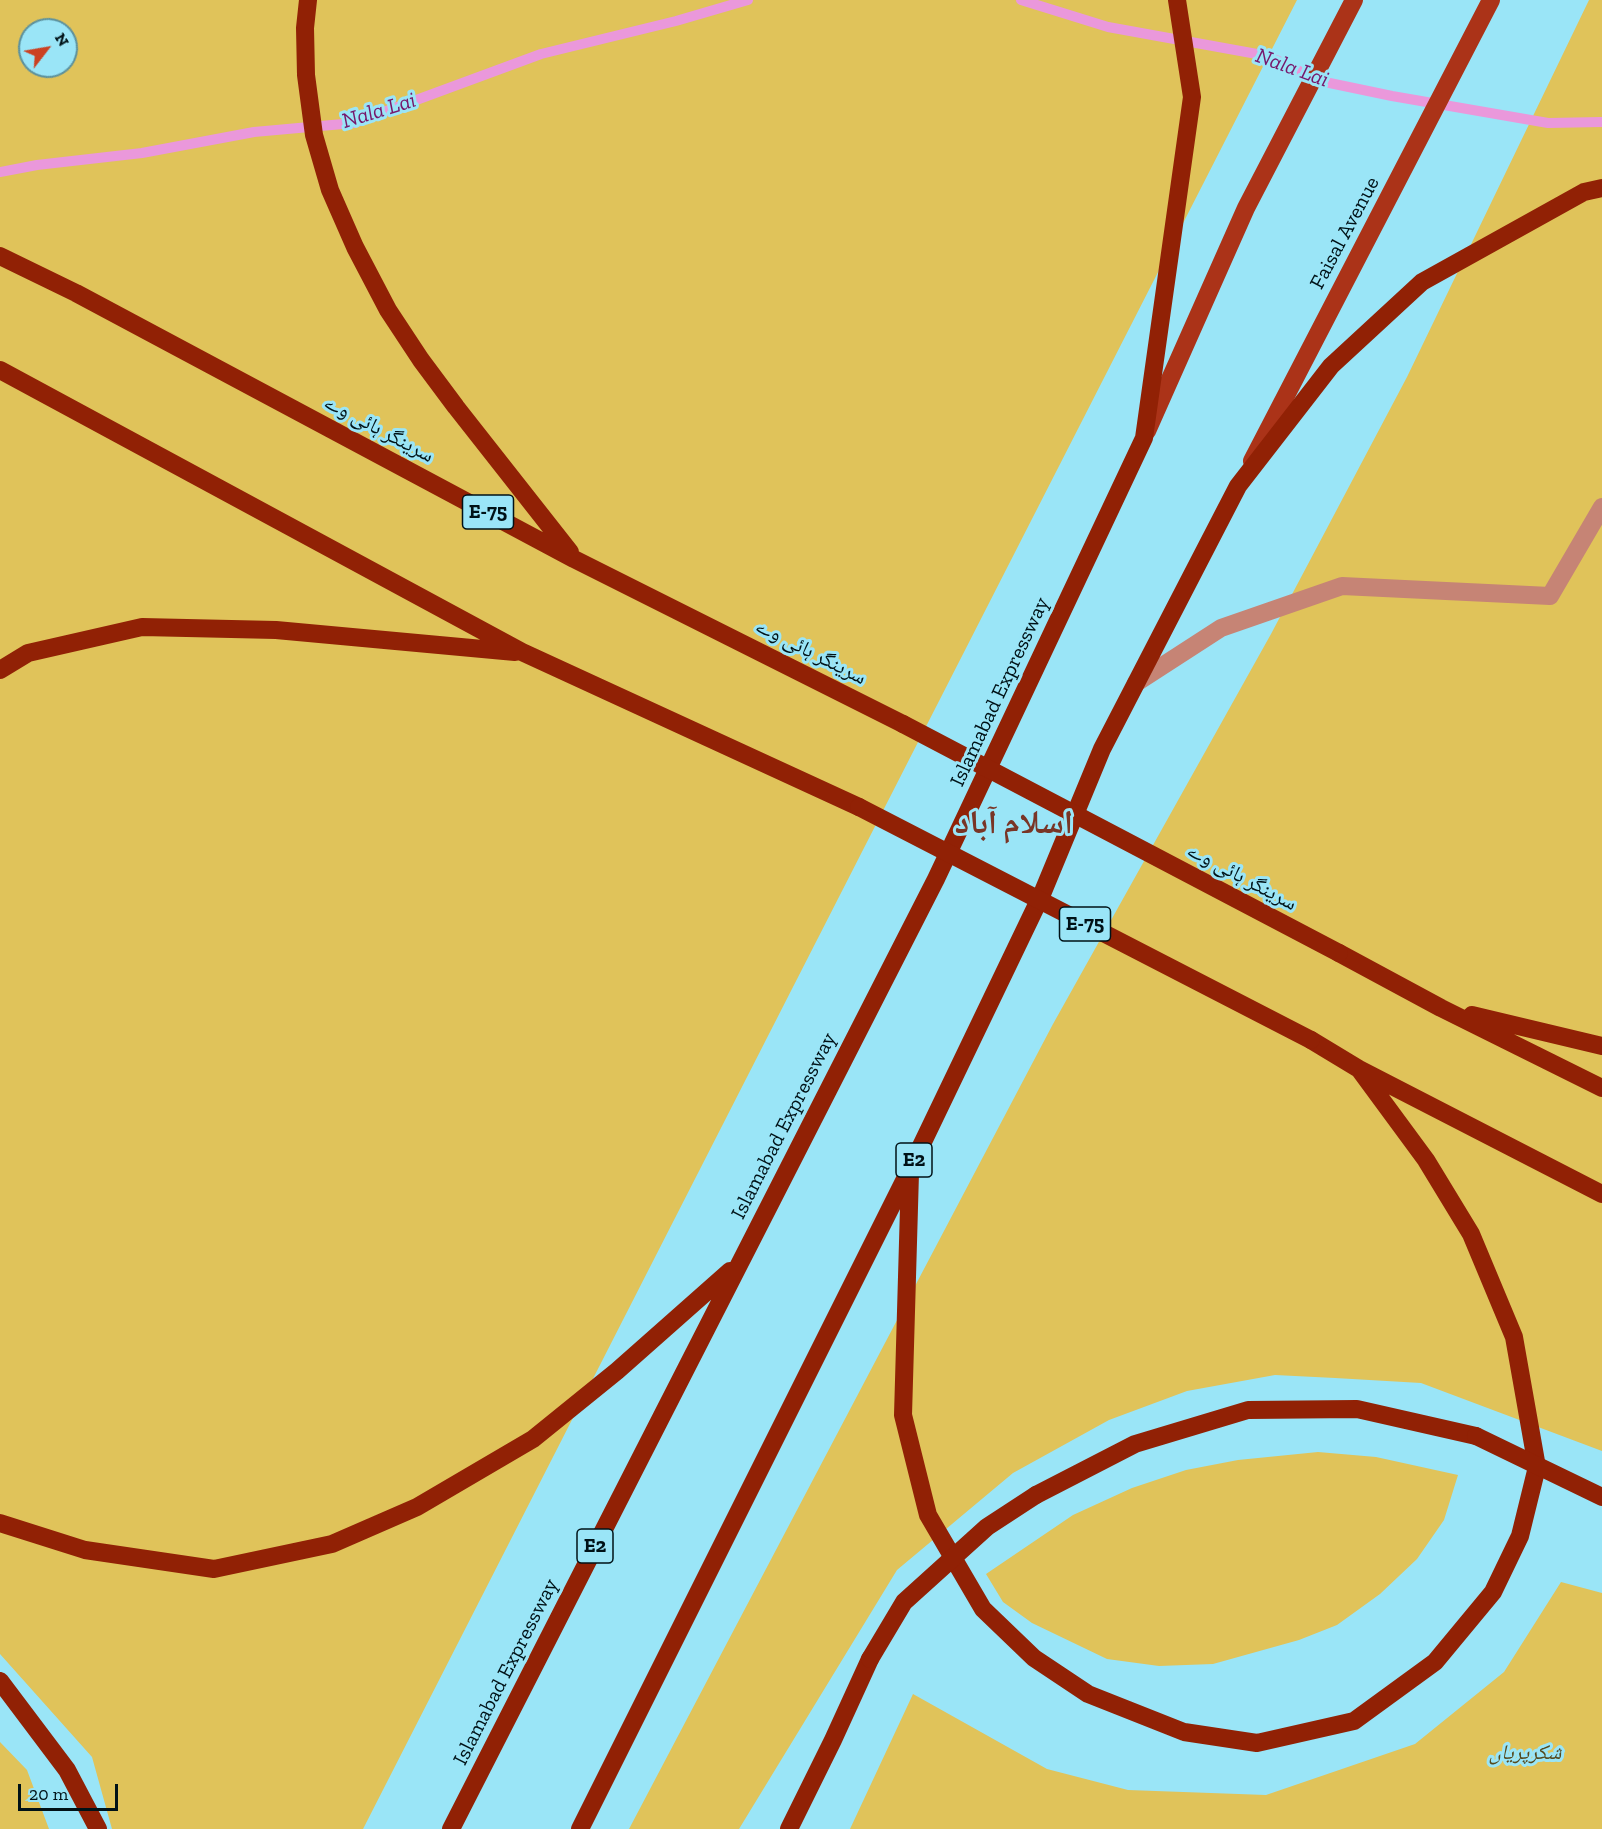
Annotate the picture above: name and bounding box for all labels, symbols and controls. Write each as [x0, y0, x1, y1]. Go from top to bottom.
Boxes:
north arrow [18, 18, 78, 78]
text: N [51, 29, 73, 50]
water label: Nala Lai [1252, 43, 1332, 93]
water label: Nala Lai [339, 87, 419, 135]
street label: Faisal Avenue [1305, 172, 1385, 294]
street label: سرینگر ہائی وے [320, 390, 438, 468]
road number: E-75 [462, 495, 514, 529]
street label: Islamabad Expressway [945, 593, 1055, 791]
street label: سرینگر ہائی وے [752, 613, 870, 691]
district label: اسلام آباد [955, 804, 1073, 844]
street label: سرینگر ہائی وے [1183, 838, 1301, 916]
road number: E-75 [1060, 907, 1110, 941]
street label: Islamabad Expressway [726, 1029, 842, 1223]
road number: E2 [896, 1143, 932, 1177]
road number: E2 [577, 1529, 613, 1563]
street label: Islamabad Expressway [448, 1575, 564, 1769]
park label: شکرپریاں [1489, 1740, 1561, 1766]
scale bar [21, 1772, 122, 1810]
text: 20 m [29, 1783, 68, 1805]

